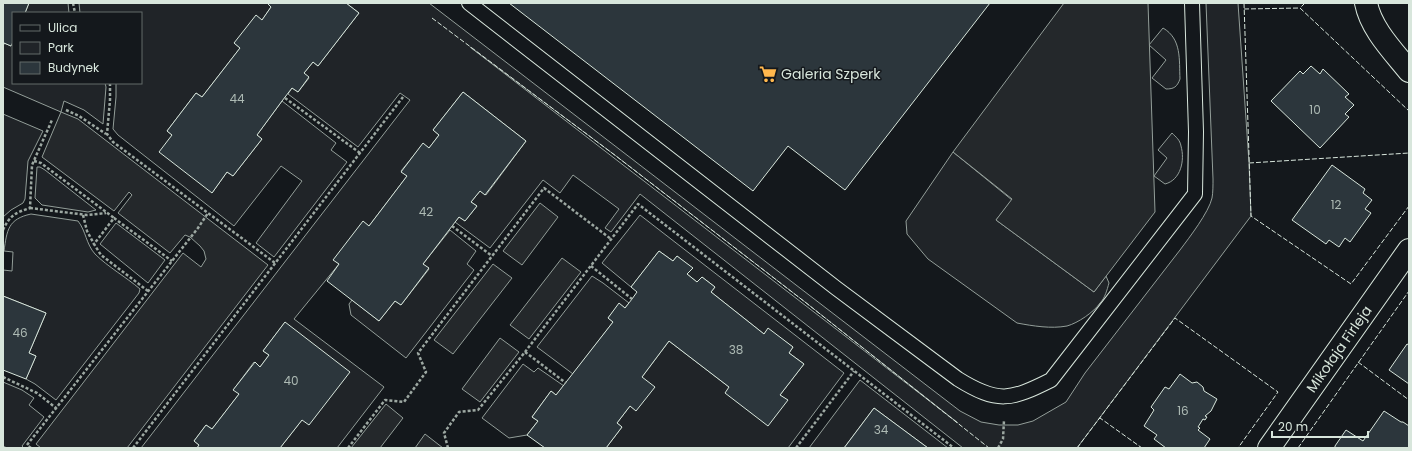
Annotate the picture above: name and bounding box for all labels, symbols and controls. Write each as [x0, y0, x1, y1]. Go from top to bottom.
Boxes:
legend [12, 12, 142, 84]
text: Ulica [48, 19, 77, 36]
text: Park [48, 39, 75, 56]
text: Budynek [48, 59, 100, 76]
supermarket icon: Galeria Szperk [758, 64, 778, 84]
place label: Galeria Szperk [781, 64, 881, 84]
house number: 44 [229, 90, 245, 107]
house number: 10 [1309, 101, 1321, 118]
house number: 12 [1331, 196, 1341, 213]
house number: 42 [419, 203, 433, 220]
street label: Mikołaja Firleja [1302, 301, 1376, 397]
house number: 46 [12, 324, 28, 341]
house number: 38 [729, 341, 743, 358]
house number: 40 [283, 372, 299, 389]
house number: 16 [1177, 402, 1189, 419]
scale bar [1272, 413, 1368, 439]
text: 20 m [1278, 418, 1308, 435]
house number: 34 [874, 421, 889, 438]

